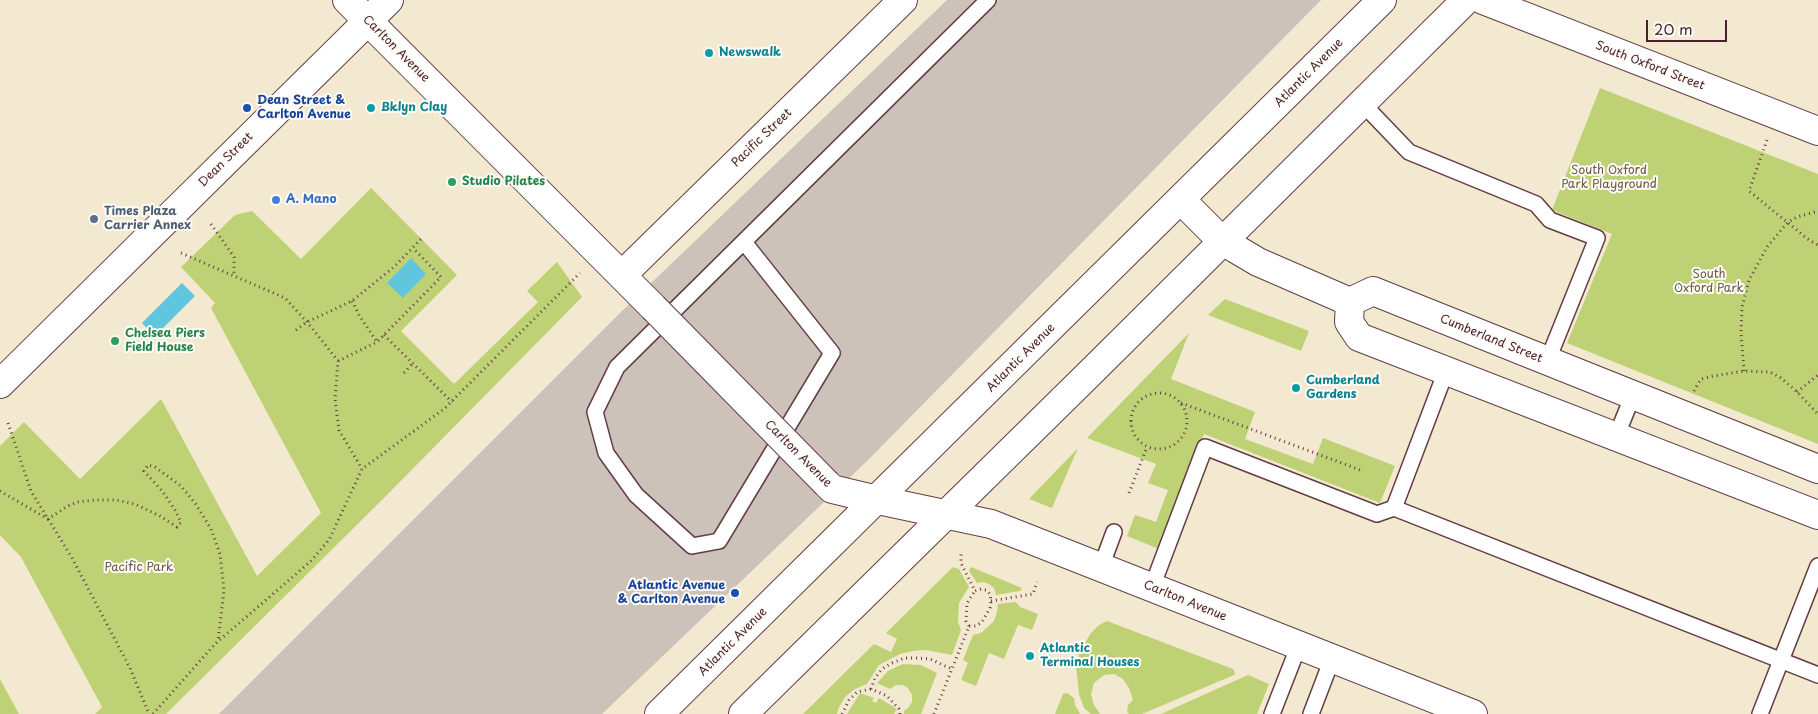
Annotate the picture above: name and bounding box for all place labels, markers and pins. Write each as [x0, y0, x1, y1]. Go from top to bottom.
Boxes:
place label: Newswalk [719, 46, 781, 60]
marker: Newswalk [703, 47, 715, 59]
place label: Dean Street & Carlton Avenue [257, 94, 351, 122]
place label: Bklyn Clay [381, 101, 447, 115]
marker: Dean Street & Carlton Avenue [241, 102, 253, 114]
marker: Bklyn Clay [365, 102, 377, 114]
place label: Studio Pilates [462, 175, 545, 189]
marker: Studio Pilates [446, 176, 458, 188]
place label: A. Mano [286, 193, 337, 207]
marker: A. Mano [270, 194, 282, 206]
place label: Times Plaza Carrier Annex [104, 205, 191, 233]
marker: Times Plaza Carrier Annex [88, 213, 100, 225]
place label: Chelsea Piers Field House [125, 327, 205, 355]
marker: Chelsea Piers Field House [109, 335, 121, 347]
place label: Cumberland Gardens [1306, 374, 1380, 402]
marker: Cumberland Gardens [1290, 382, 1302, 394]
place label: Atlantic Avenue & Carlton Avenue [618, 579, 725, 607]
marker: Atlantic Avenue & Carlton Avenue [729, 587, 741, 599]
place label: Atlantic Terminal Houses [1040, 642, 1139, 670]
marker: Atlantic Terminal Houses [1024, 650, 1036, 662]

